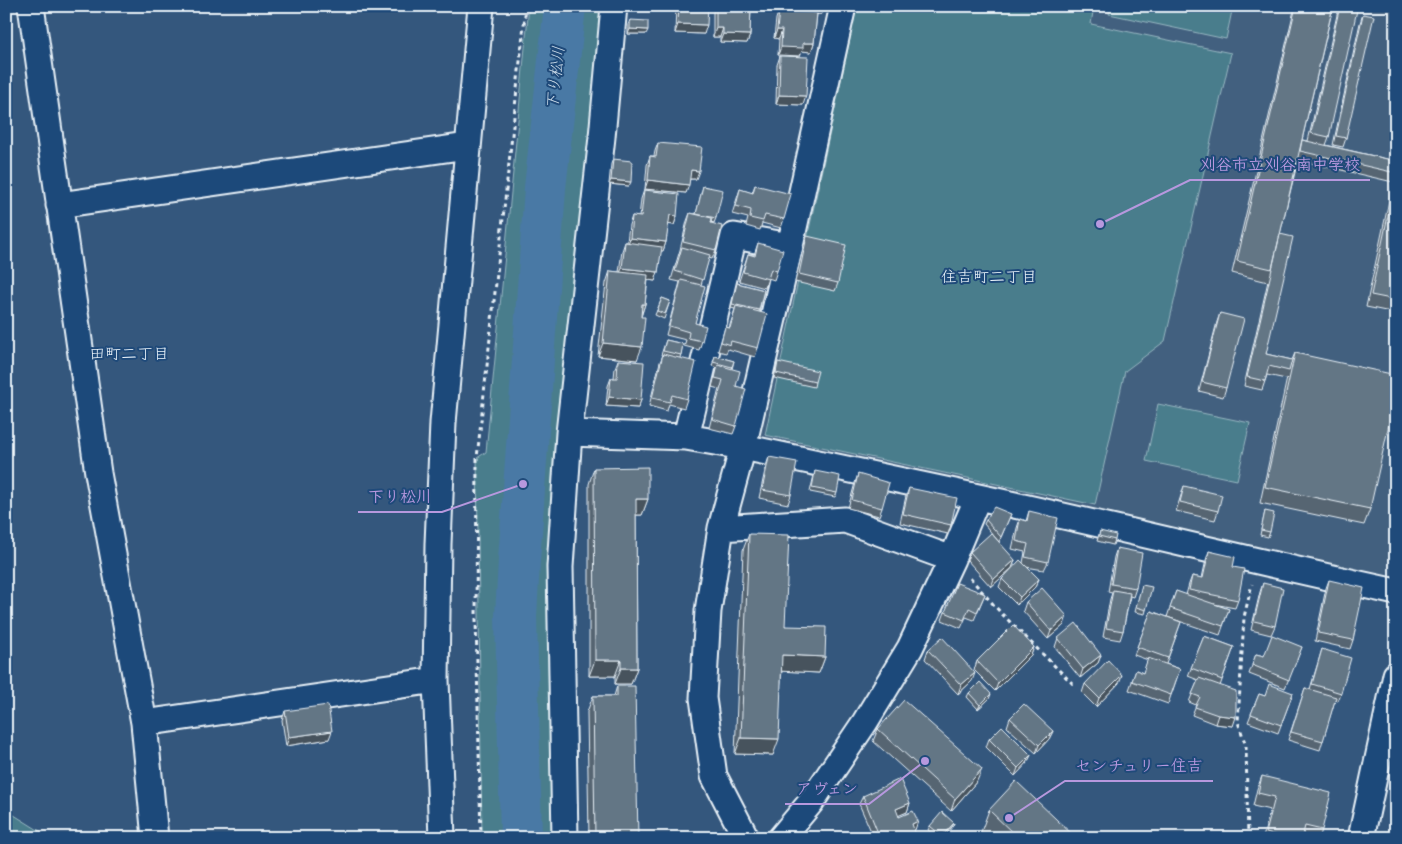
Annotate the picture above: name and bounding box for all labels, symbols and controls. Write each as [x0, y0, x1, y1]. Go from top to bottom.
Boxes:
water label: 下り松川 [542, 45, 572, 111]
callout: 刈谷市立刈谷南中学校 [1190, 149, 1370, 180]
text: 刈谷市立刈谷南中学校 [1200, 155, 1360, 178]
district label: 住吉町二丁目 [941, 267, 1037, 290]
district label: 田町二丁目 [89, 344, 169, 367]
callout: 下り松川 [358, 481, 442, 512]
text: 下り松川 [368, 487, 432, 510]
callout: センチュリー住吉 [1065, 750, 1213, 781]
text: センチュリー住吉 [1075, 756, 1203, 779]
callout: アヴェン [785, 773, 869, 804]
text: アヴェン [796, 779, 858, 802]

